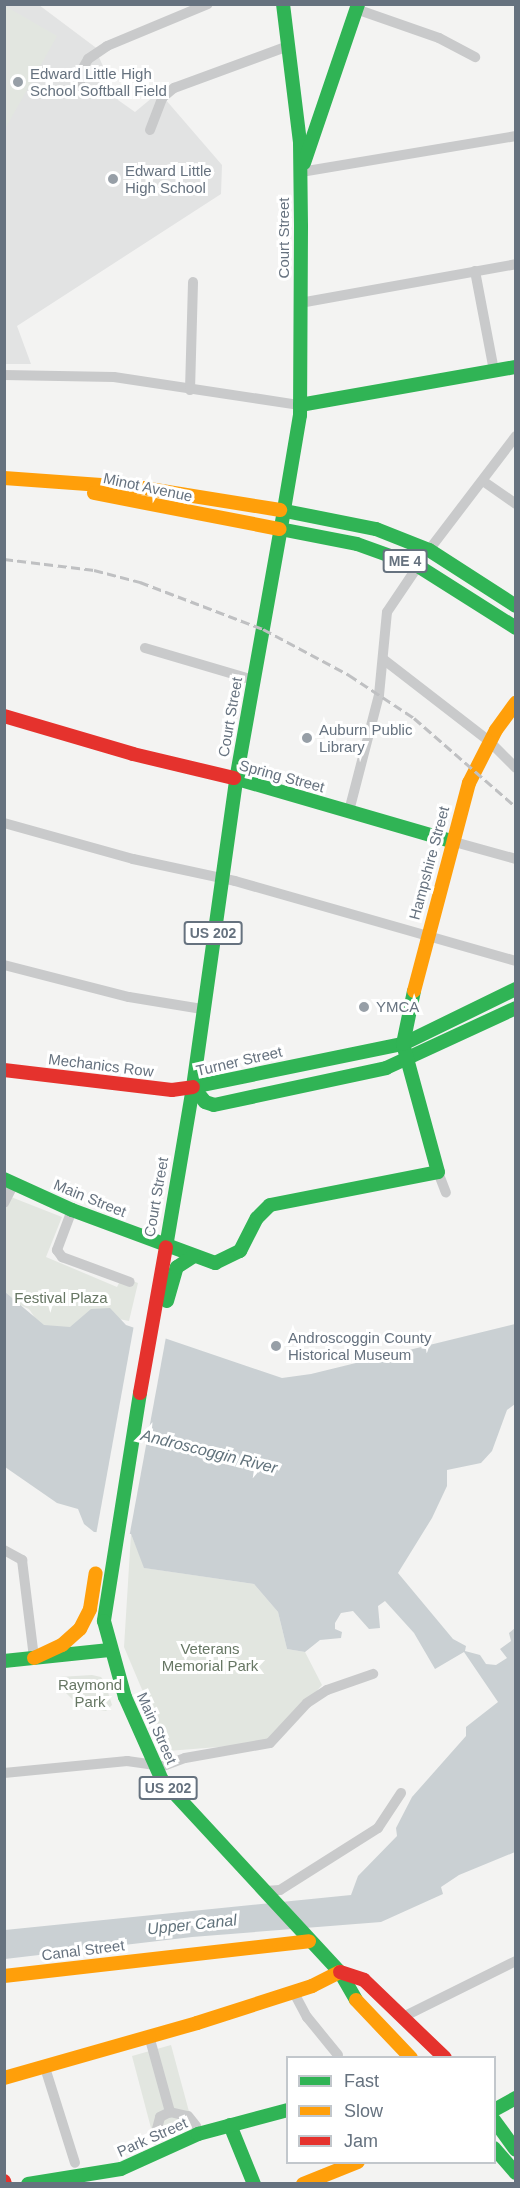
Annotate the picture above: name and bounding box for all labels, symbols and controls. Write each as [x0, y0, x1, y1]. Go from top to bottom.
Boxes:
place label: Edward Little High School Softball Field [30, 64, 167, 99]
marker: Edward Little High School Softball Field [11, 75, 25, 89]
place label: Edward Little High School [125, 161, 212, 196]
marker: Edward Little High School [106, 172, 120, 186]
street label: Court Street [275, 198, 293, 278]
street label: Minot Avenue [101, 469, 195, 505]
road number: ME 4 [382, 550, 428, 572]
street label: Court Street [214, 676, 246, 758]
place label: Auburn Public Library [319, 720, 412, 755]
marker: Auburn Public Library [300, 731, 314, 745]
street label: Spring Street [237, 756, 327, 796]
street label: Hampshire Street [405, 804, 453, 922]
road number: US 202 [183, 922, 243, 944]
place label: YMCA [376, 998, 419, 1016]
marker: YMCA [357, 1000, 371, 1014]
street label: Turner Street [194, 1042, 284, 1080]
street label: Mechanics Row [47, 1050, 155, 1080]
street label: Court Street [140, 1156, 172, 1238]
street label: Main Street [51, 1175, 129, 1221]
park label: Festival Plaza [14, 1289, 108, 1307]
place label: Androscoggin County Historical Museum [288, 1328, 431, 1363]
marker: Androscoggin County Historical Museum [269, 1339, 283, 1353]
water label: Androscoggin River [139, 1426, 279, 1478]
park label: Veterans Memorial Park [162, 1639, 258, 1674]
park label: Raymond Park [58, 1675, 122, 1710]
street label: Main Street [133, 1689, 181, 1767]
road number: US 202 [138, 1777, 198, 1799]
water label: Upper Canal [146, 1911, 238, 1939]
street label: Canal Street [41, 1936, 125, 1964]
legend [286, 2056, 496, 2164]
text: Fast [344, 2071, 379, 2091]
text: Slow [344, 2101, 383, 2121]
street label: Park Street [114, 2114, 190, 2160]
text: Jam [344, 2131, 378, 2151]

